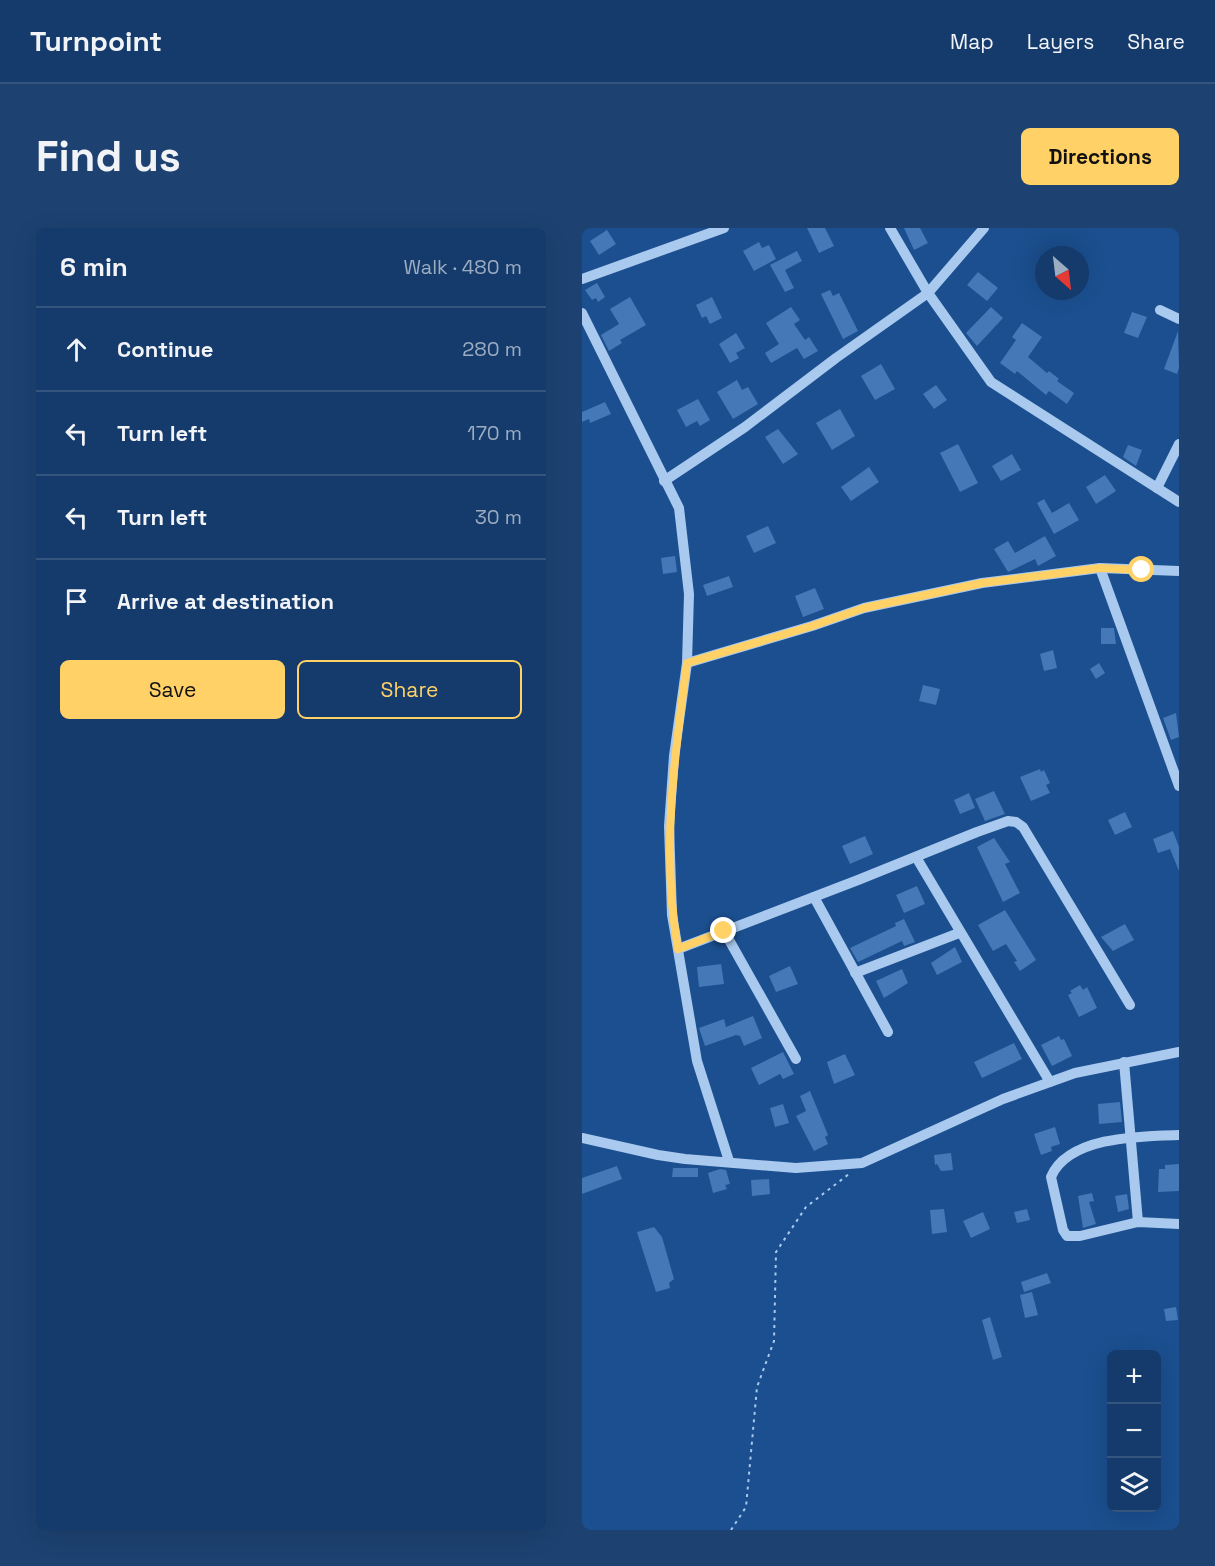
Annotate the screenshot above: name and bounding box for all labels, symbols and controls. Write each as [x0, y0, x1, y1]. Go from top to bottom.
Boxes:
text: Turnpoint [30, 23, 162, 59]
text: Map [950, 28, 994, 55]
text: Layers [1027, 28, 1094, 55]
text: Share [1127, 28, 1185, 55]
button: Directions [1021, 128, 1179, 185]
text: Find us [36, 130, 181, 183]
north arrow [1035, 246, 1089, 300]
text: 6 min [60, 250, 128, 284]
text: Walk · 480 m [403, 254, 522, 280]
icon: ahead [60, 333, 93, 366]
text: Continue [117, 335, 213, 363]
text: 280 m [462, 336, 522, 362]
icon: left [60, 417, 93, 450]
text: Turn left [117, 419, 207, 447]
text: 170 m [467, 420, 522, 446]
icon: left [60, 501, 93, 534]
text: Turn left [117, 503, 207, 531]
text: 30 m [475, 504, 522, 530]
route start [1128, 556, 1154, 582]
icon: arrive [60, 585, 93, 618]
text: Arrive at destination [117, 587, 334, 615]
button: Save [60, 660, 285, 719]
button: Share [297, 660, 522, 719]
route end [710, 917, 736, 943]
map controls [1107, 1350, 1161, 1512]
button: + [1107, 1350, 1161, 1404]
button: − [1107, 1404, 1161, 1458]
button: layers [1107, 1458, 1161, 1512]

